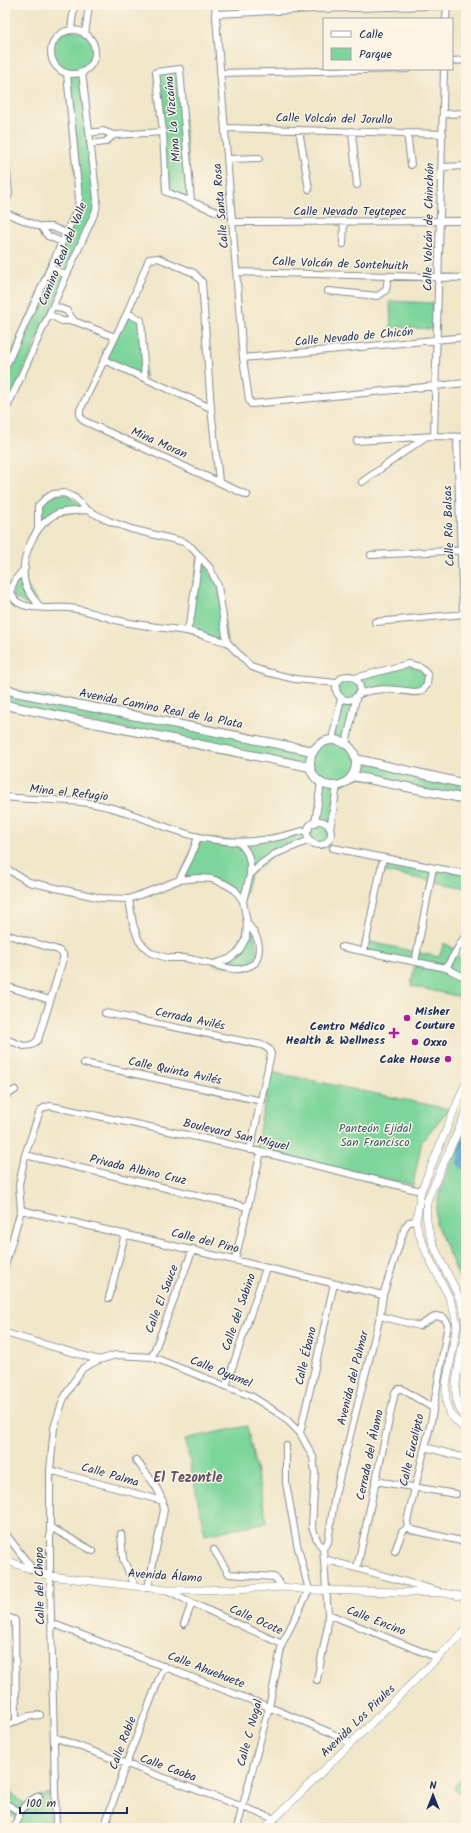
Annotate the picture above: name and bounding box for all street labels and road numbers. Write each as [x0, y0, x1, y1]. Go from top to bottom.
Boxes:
street label: Mina La Vizcaína [160, 75, 186, 163]
street label: Calle Volcán del Jorullo [275, 108, 393, 130]
street label: Calle Santa Rosa [208, 162, 234, 249]
street label: Calle Volcán de Chinchón [418, 163, 440, 291]
street label: Camino Real del Valle [34, 199, 93, 309]
street label: Calle Nevado Teytepec [293, 202, 407, 221]
street label: Calle Volcán de Sontehuith [271, 252, 409, 276]
street label: Calle Nevado de Chicón [294, 322, 414, 352]
street label: Mina Moran [128, 422, 190, 464]
street label: Calle Río Balsas [438, 485, 460, 567]
street label: Avenida Camino Real de la Plata [78, 684, 245, 734]
street label: Mina el Refugio [29, 779, 109, 807]
street label: Cerrada Avilés [153, 1002, 227, 1036]
street label: Calle Quinta Avilés [126, 1052, 224, 1090]
street label: Boulevard San Miguel [181, 1114, 291, 1156]
street label: Privada Albino Cruz [88, 1150, 188, 1190]
street label: Calle del Pino [169, 1223, 241, 1259]
street label: Calle El Sauce [140, 1261, 184, 1336]
street label: Calle del Sabino [217, 1271, 261, 1353]
street label: Calle Ébano [290, 1325, 322, 1387]
street label: Avenida del Palmar [332, 1328, 374, 1427]
street label: Calle Oyamel [187, 1351, 255, 1393]
street label: Cerrada del Álamo [351, 1408, 389, 1502]
street label: Calle Eucalipto [394, 1412, 430, 1488]
street label: Calle Palma [79, 1458, 141, 1492]
street label: Calle del Chopo [30, 1547, 50, 1625]
street label: Avenida Álamo [127, 1564, 203, 1588]
street label: Calle Ocote [226, 1600, 286, 1641]
street label: Calle Encino [343, 1601, 409, 1641]
street label: Calle Ahuehuete [165, 1647, 248, 1694]
street label: Avenida Los Pirules [316, 1680, 400, 1762]
street label: Calle C Nogal [232, 1697, 268, 1769]
street label: Calle Roble [104, 1713, 142, 1773]
street label: Calle Caoba [137, 1749, 199, 1787]

